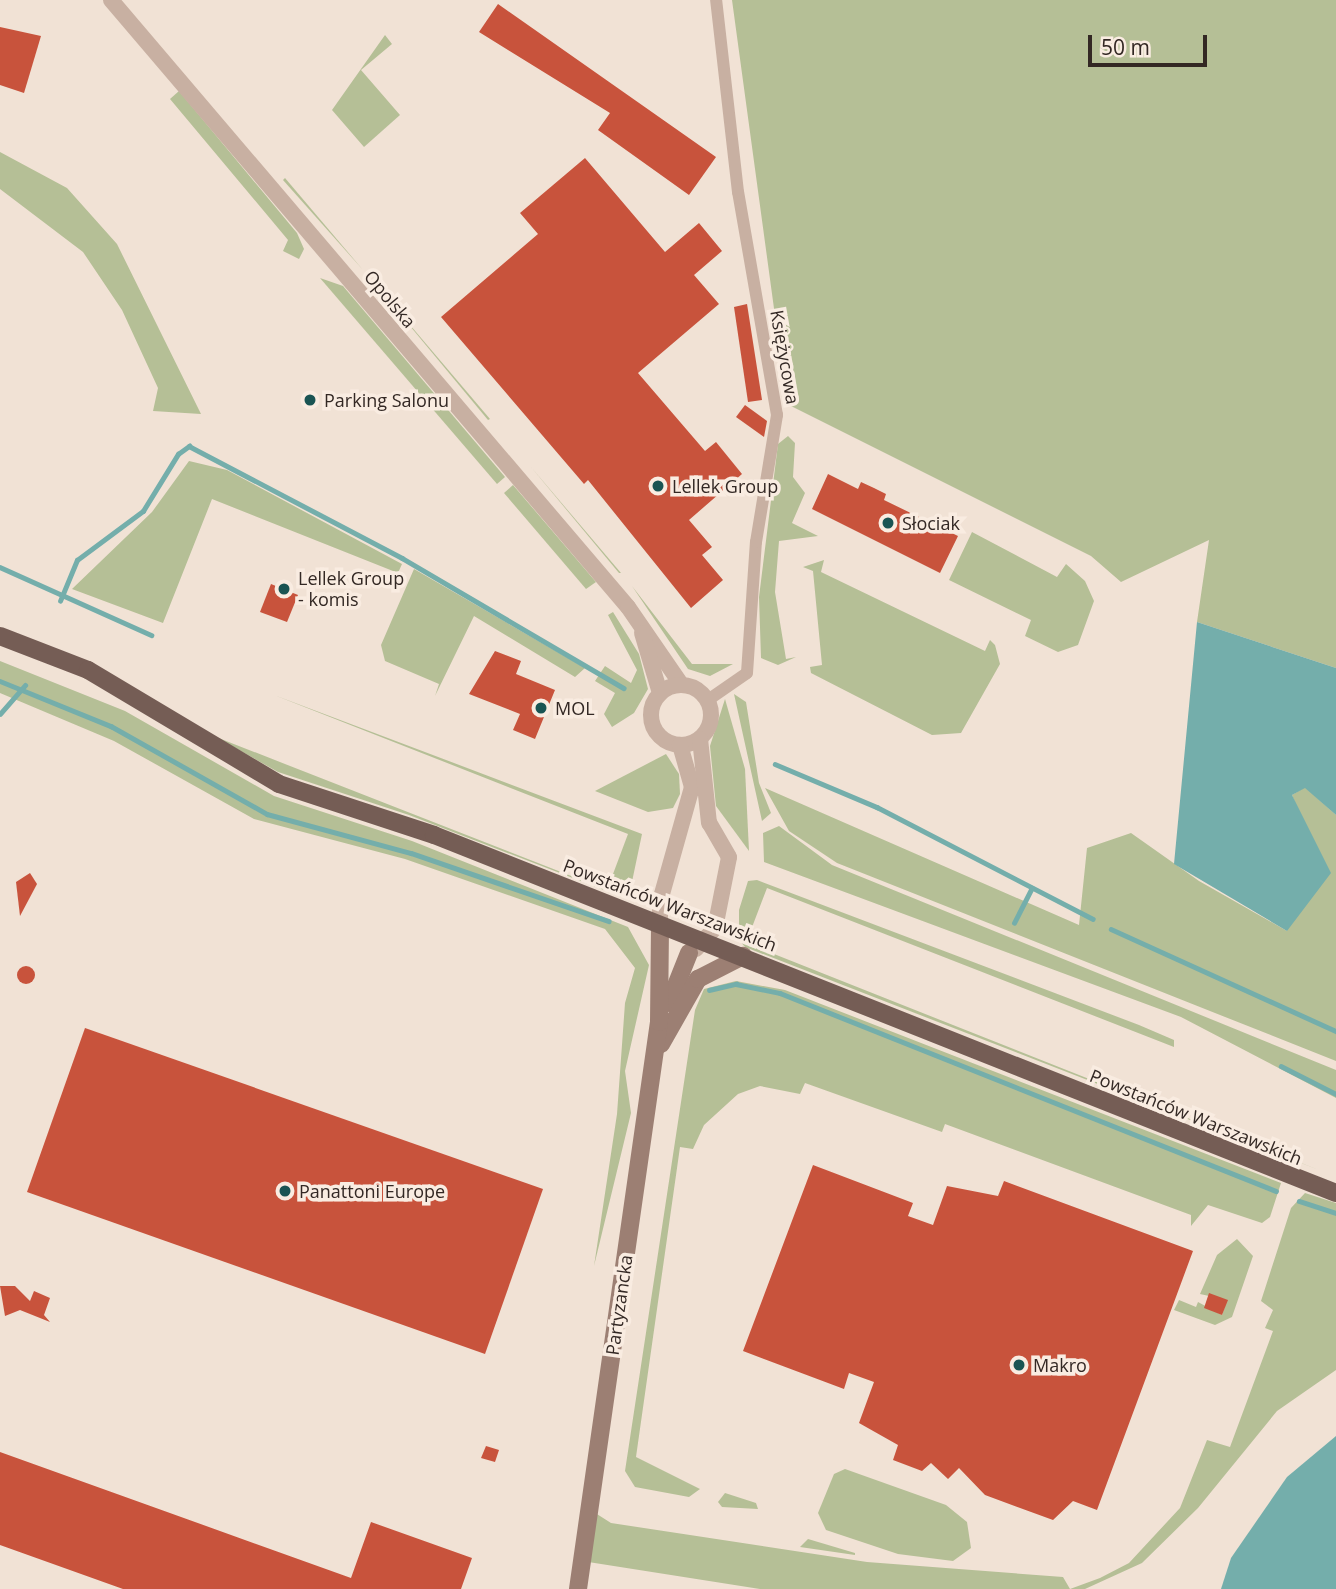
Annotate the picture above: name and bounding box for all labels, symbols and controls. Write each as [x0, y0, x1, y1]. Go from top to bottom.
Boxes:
scale bar [1091, 21, 1210, 65]
text: 50 m [1101, 33, 1150, 61]
street label: Opolska [360, 266, 420, 332]
street label: Księżycowa [766, 308, 804, 406]
place label: Parking Salonu [324, 389, 449, 411]
marker: Parking Salonu [302, 392, 318, 408]
place label: Lellek Group [672, 475, 778, 497]
marker: Lellek Group [650, 478, 666, 494]
place label: Słociak [902, 512, 960, 534]
marker: Słociak [880, 515, 896, 531]
place label: Lellek Group - komis [298, 568, 404, 610]
marker: Lellek Group - komis [276, 581, 292, 597]
place label: MOL [555, 697, 595, 719]
marker: MOL [533, 700, 549, 716]
street label: Powstańców Warszawskich [560, 854, 780, 956]
street label: Powstańców Warszawskich [1087, 1064, 1305, 1170]
place label: Panattoni Europe [299, 1180, 445, 1202]
marker: Panattoni Europe [277, 1183, 293, 1199]
street label: Partyzancka [601, 1253, 637, 1357]
place label: Makro [1033, 1354, 1087, 1376]
marker: Makro [1011, 1357, 1027, 1373]

